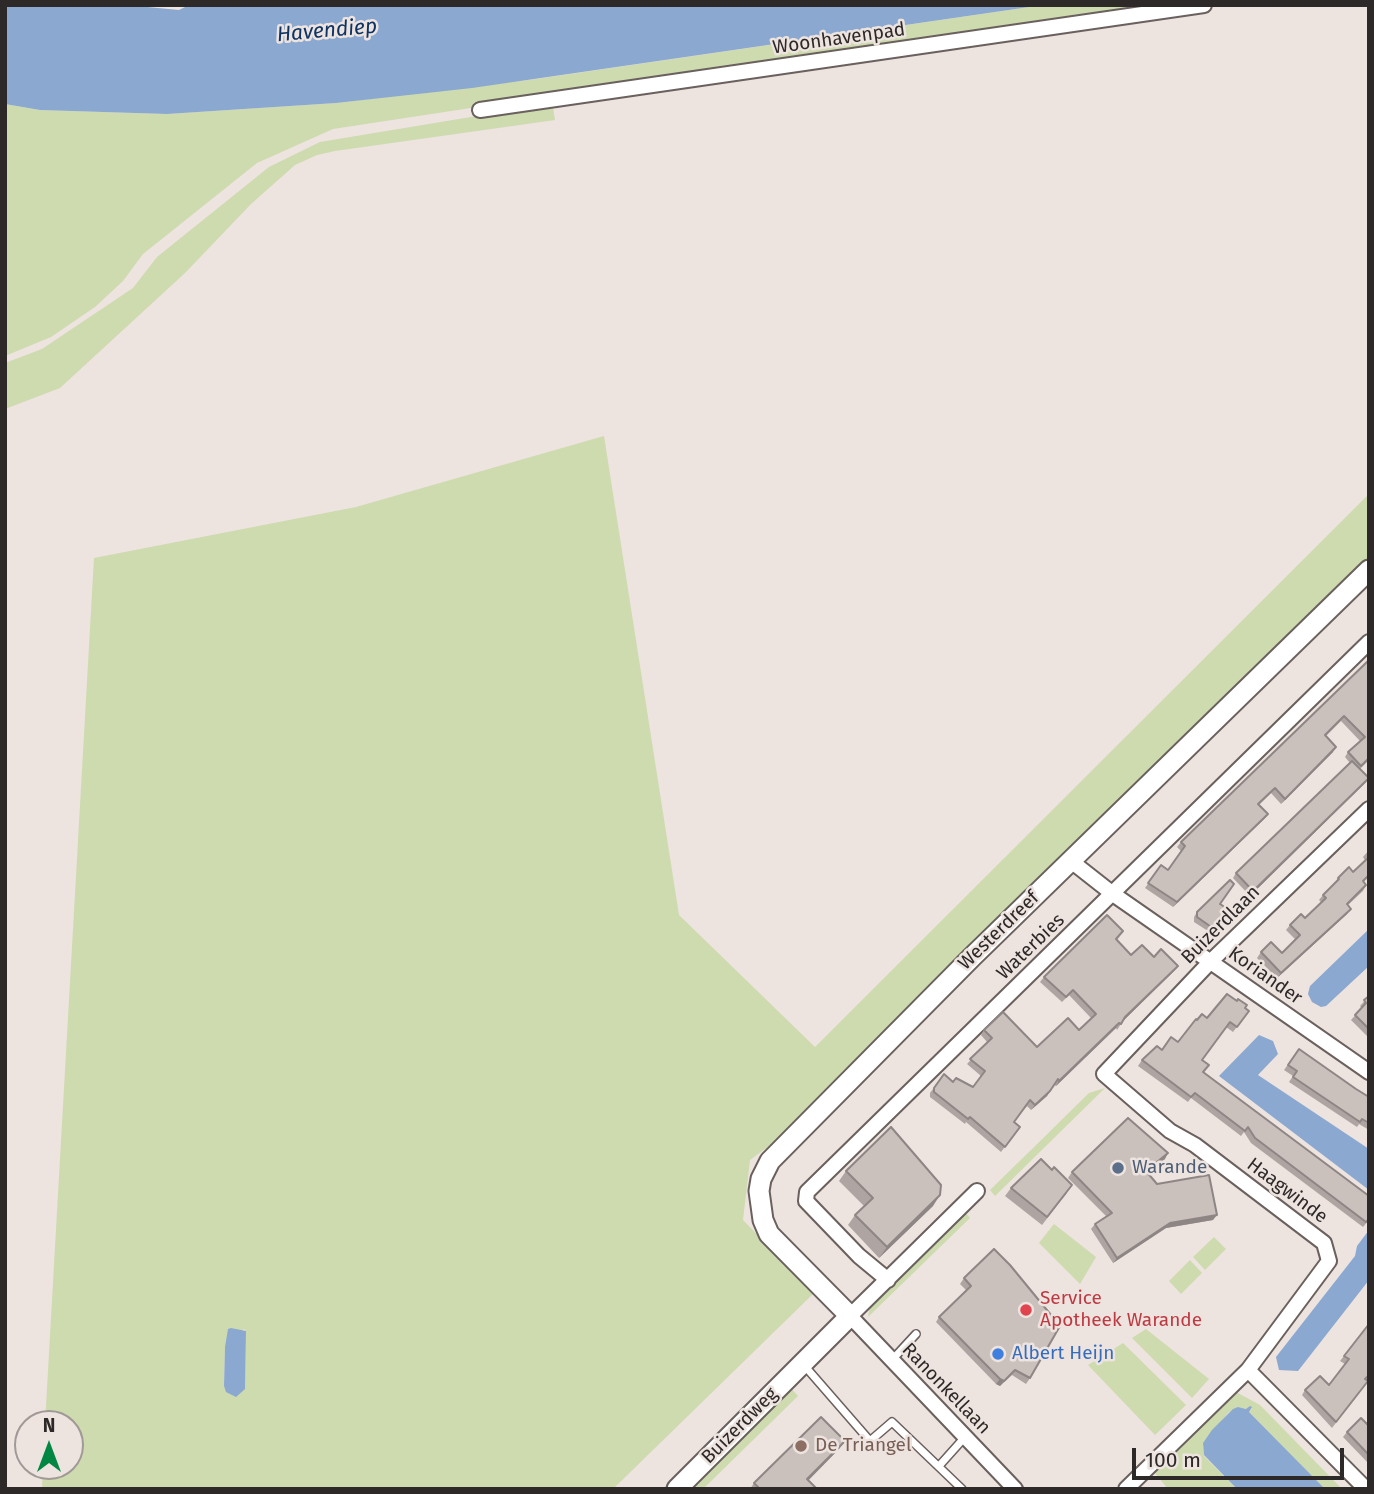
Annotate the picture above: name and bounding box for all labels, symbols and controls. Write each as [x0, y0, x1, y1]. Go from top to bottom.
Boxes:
water label: Havendiep [276, 14, 378, 48]
street label: Woonhavenpad [771, 18, 907, 60]
street label: Buizerdlaan [1177, 881, 1265, 969]
street label: Westerdreef [954, 887, 1044, 975]
street label: Waterbies [992, 909, 1070, 985]
street label: Koriander [1224, 942, 1306, 1010]
street label: Haagwinde [1242, 1153, 1332, 1229]
place label: Warande [1132, 1157, 1207, 1179]
marker: Warande [1110, 1160, 1126, 1176]
place label: Service Apotheek Warande [1040, 1288, 1202, 1332]
marker: Service Apotheek Warande [1018, 1302, 1034, 1318]
street label: Ranonkellaan [897, 1339, 995, 1439]
place label: Albert Heijn [1012, 1343, 1114, 1365]
marker: Albert Heijn [990, 1346, 1006, 1362]
street label: Buizerdweg [697, 1383, 783, 1469]
north arrow [14, 1410, 84, 1480]
text: N [43, 1414, 55, 1437]
scale bar [1136, 1434, 1348, 1478]
place label: De Triangel [815, 1435, 912, 1457]
marker: De Triangel [793, 1438, 809, 1454]
text: 100 m [1145, 1447, 1201, 1473]

